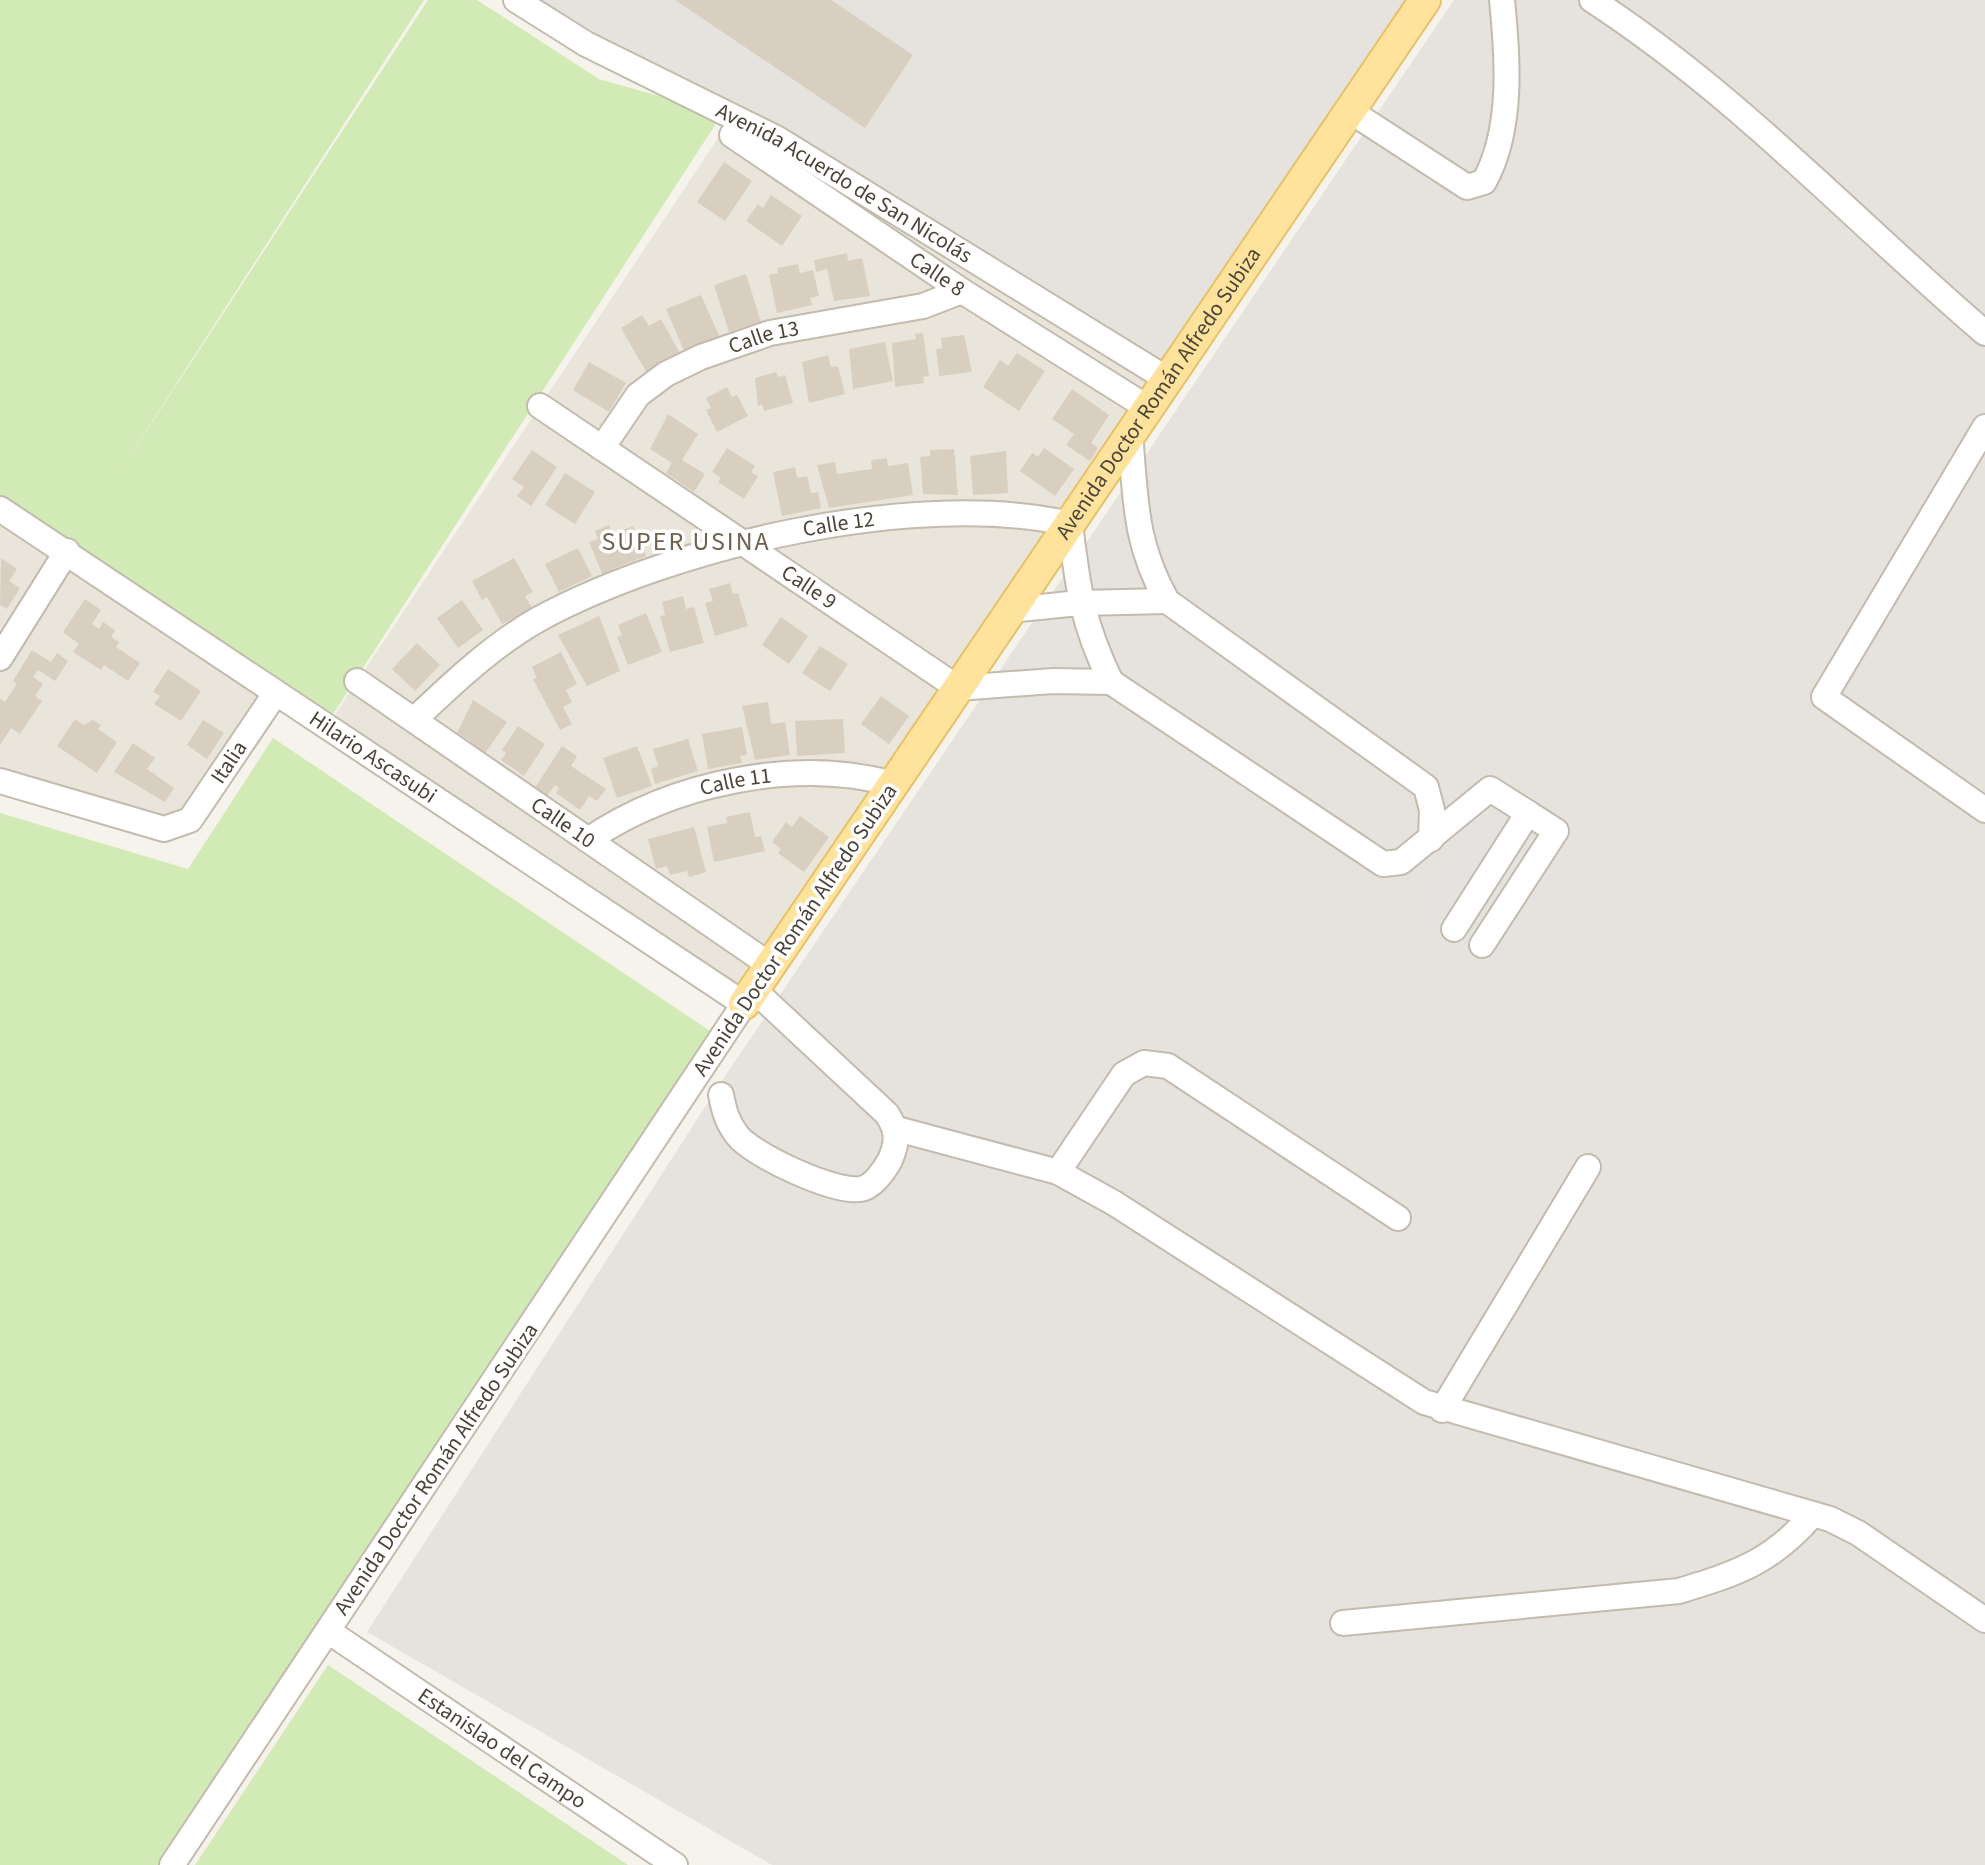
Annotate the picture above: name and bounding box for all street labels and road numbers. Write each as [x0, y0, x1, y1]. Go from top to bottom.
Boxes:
street label: Avenida Acuerdo de San Nicolás [711, 95, 978, 271]
street label: Avenida Doctor Román Alfredo Subiza [1048, 241, 1269, 546]
street label: Calle 8 [903, 244, 972, 305]
street label: Calle 13 [724, 312, 801, 362]
street label: Calle 12 [800, 503, 876, 545]
street label: Calle 9 [775, 557, 843, 617]
street label: Hilario Ascasubi [303, 703, 443, 811]
street label: Italia [203, 734, 255, 790]
street label: Calle 11 [696, 759, 773, 804]
street label: Avenida Doctor Román Alfredo Subiza [685, 777, 905, 1083]
street label: Calle 10 [524, 789, 602, 856]
street label: Avenida Doctor Román Alfredo Subiza [326, 1316, 546, 1622]
street label: Estanislao del Campo [411, 1680, 593, 1817]

